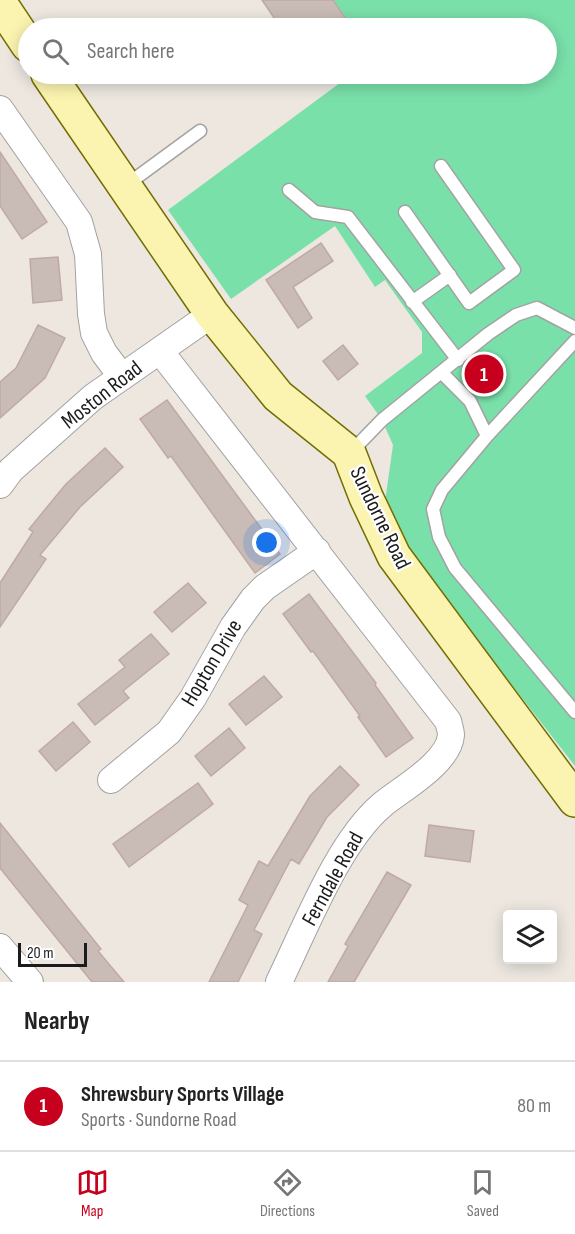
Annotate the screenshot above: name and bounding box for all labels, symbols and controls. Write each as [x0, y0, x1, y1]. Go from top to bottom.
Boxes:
search box [18, 18, 557, 84]
icon: search [39, 35, 72, 68]
text: Search here [87, 38, 174, 65]
pin: 1 [464, 352, 504, 397]
street label: Moston Road [56, 355, 148, 435]
street label: Sundorne Road [344, 462, 416, 574]
your location [252, 528, 281, 557]
street label: Hopton Drive [176, 615, 248, 711]
street label: Ferndale Road [296, 827, 370, 931]
map controls [503, 910, 557, 964]
button: layers [503, 910, 557, 964]
scale bar [18, 940, 87, 968]
text: 20 m [27, 944, 54, 963]
text: Nearby [24, 1006, 90, 1037]
text: Shrewsbury Sports Village [81, 1081, 284, 1108]
text: 1 [40, 1094, 47, 1118]
text: 80 m [517, 1094, 551, 1118]
text: Sports · Sundorne Road [81, 1108, 237, 1132]
tab: Map [76, 1166, 109, 1221]
tab: Directions [260, 1166, 315, 1221]
tab: Saved [466, 1166, 499, 1221]

